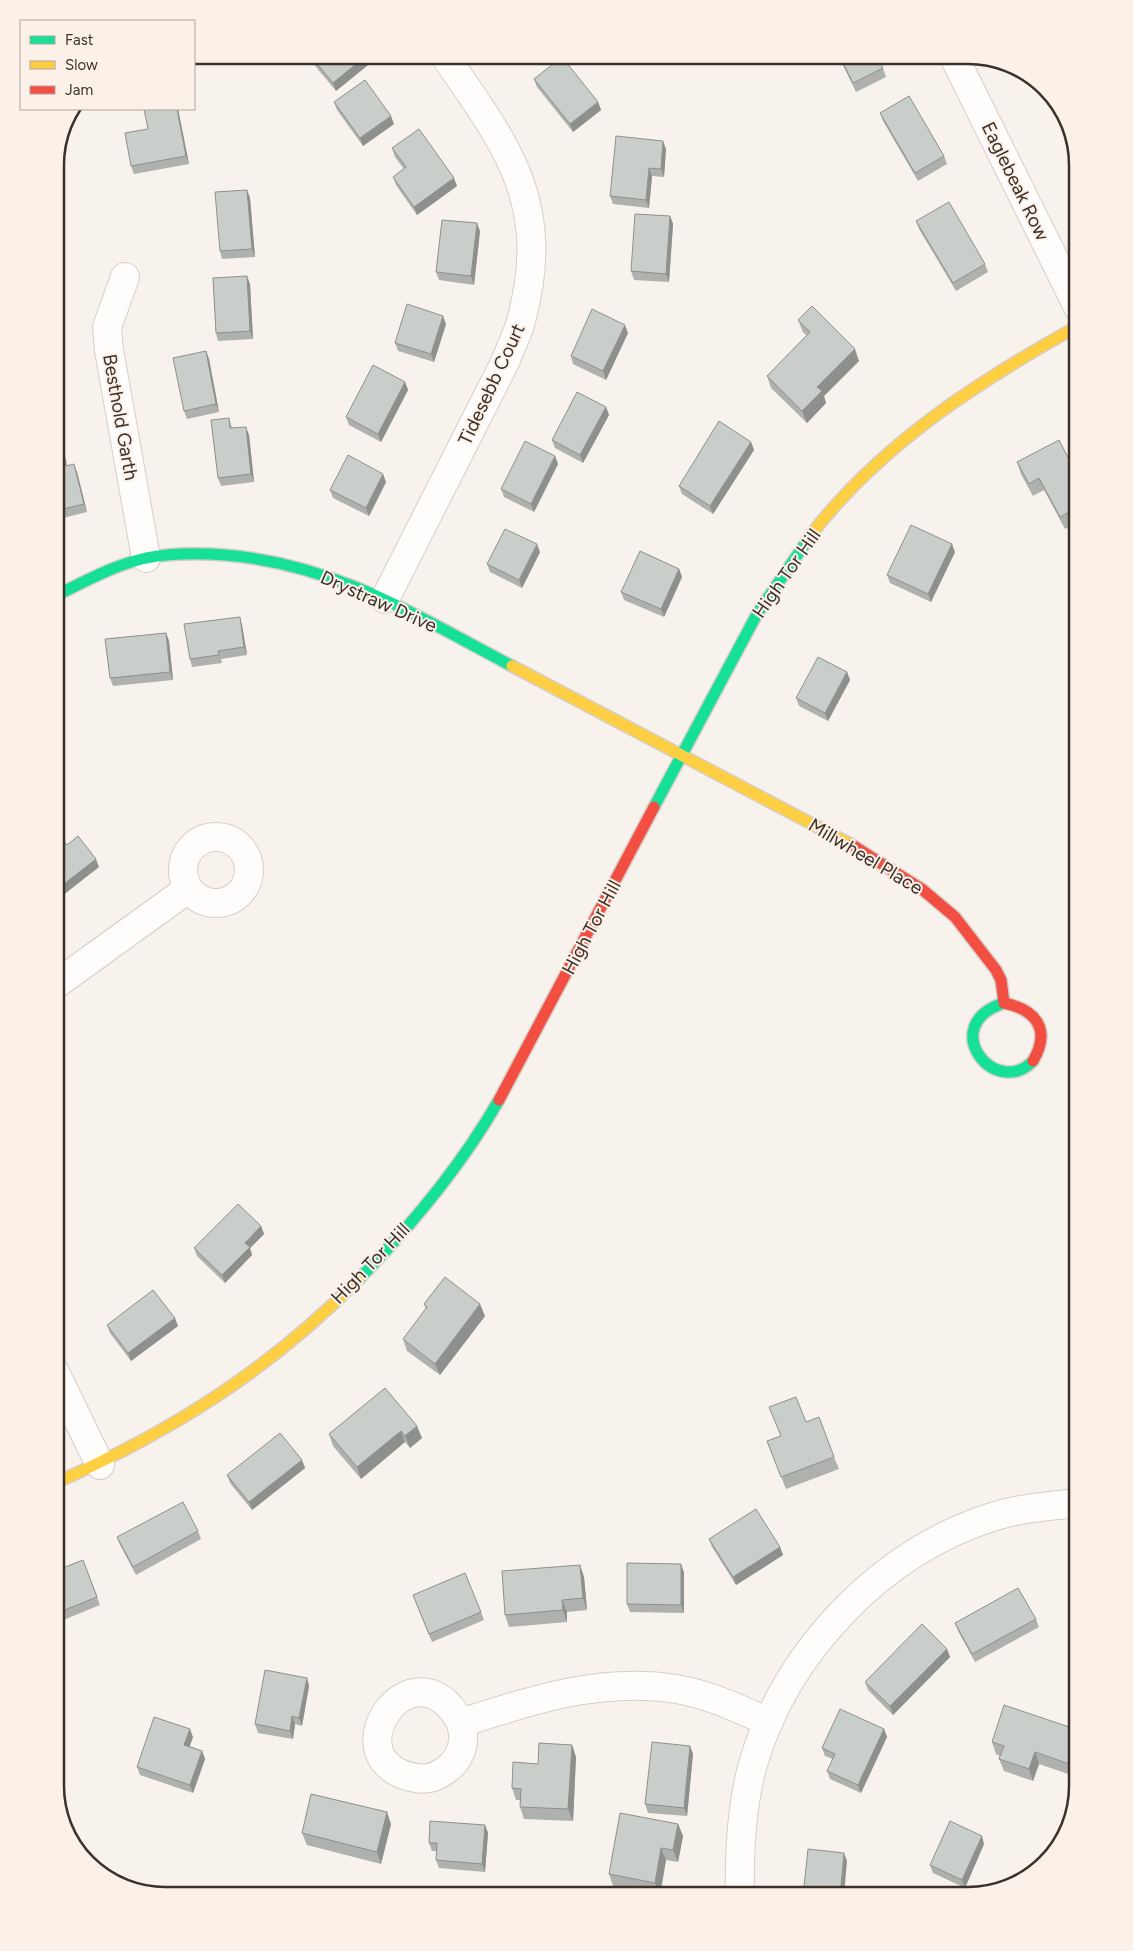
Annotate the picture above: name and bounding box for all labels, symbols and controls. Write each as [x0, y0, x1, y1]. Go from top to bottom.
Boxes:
legend [20, 20, 195, 110]
text: Fast [65, 31, 94, 49]
text: Slow [65, 56, 98, 74]
text: Jam [65, 81, 93, 99]
street label: Eaglebeak Row [977, 118, 1054, 244]
street label: Tidesebb Court [453, 320, 530, 449]
street label: Besthold Garth [98, 352, 143, 482]
street label: High Tor Hill [747, 524, 826, 622]
street label: Drystraw Drive [317, 566, 441, 637]
street label: Millwheel Place [804, 813, 927, 900]
street label: High Tor Hill [557, 876, 626, 978]
street label: High Tor Hill [326, 1218, 415, 1309]

